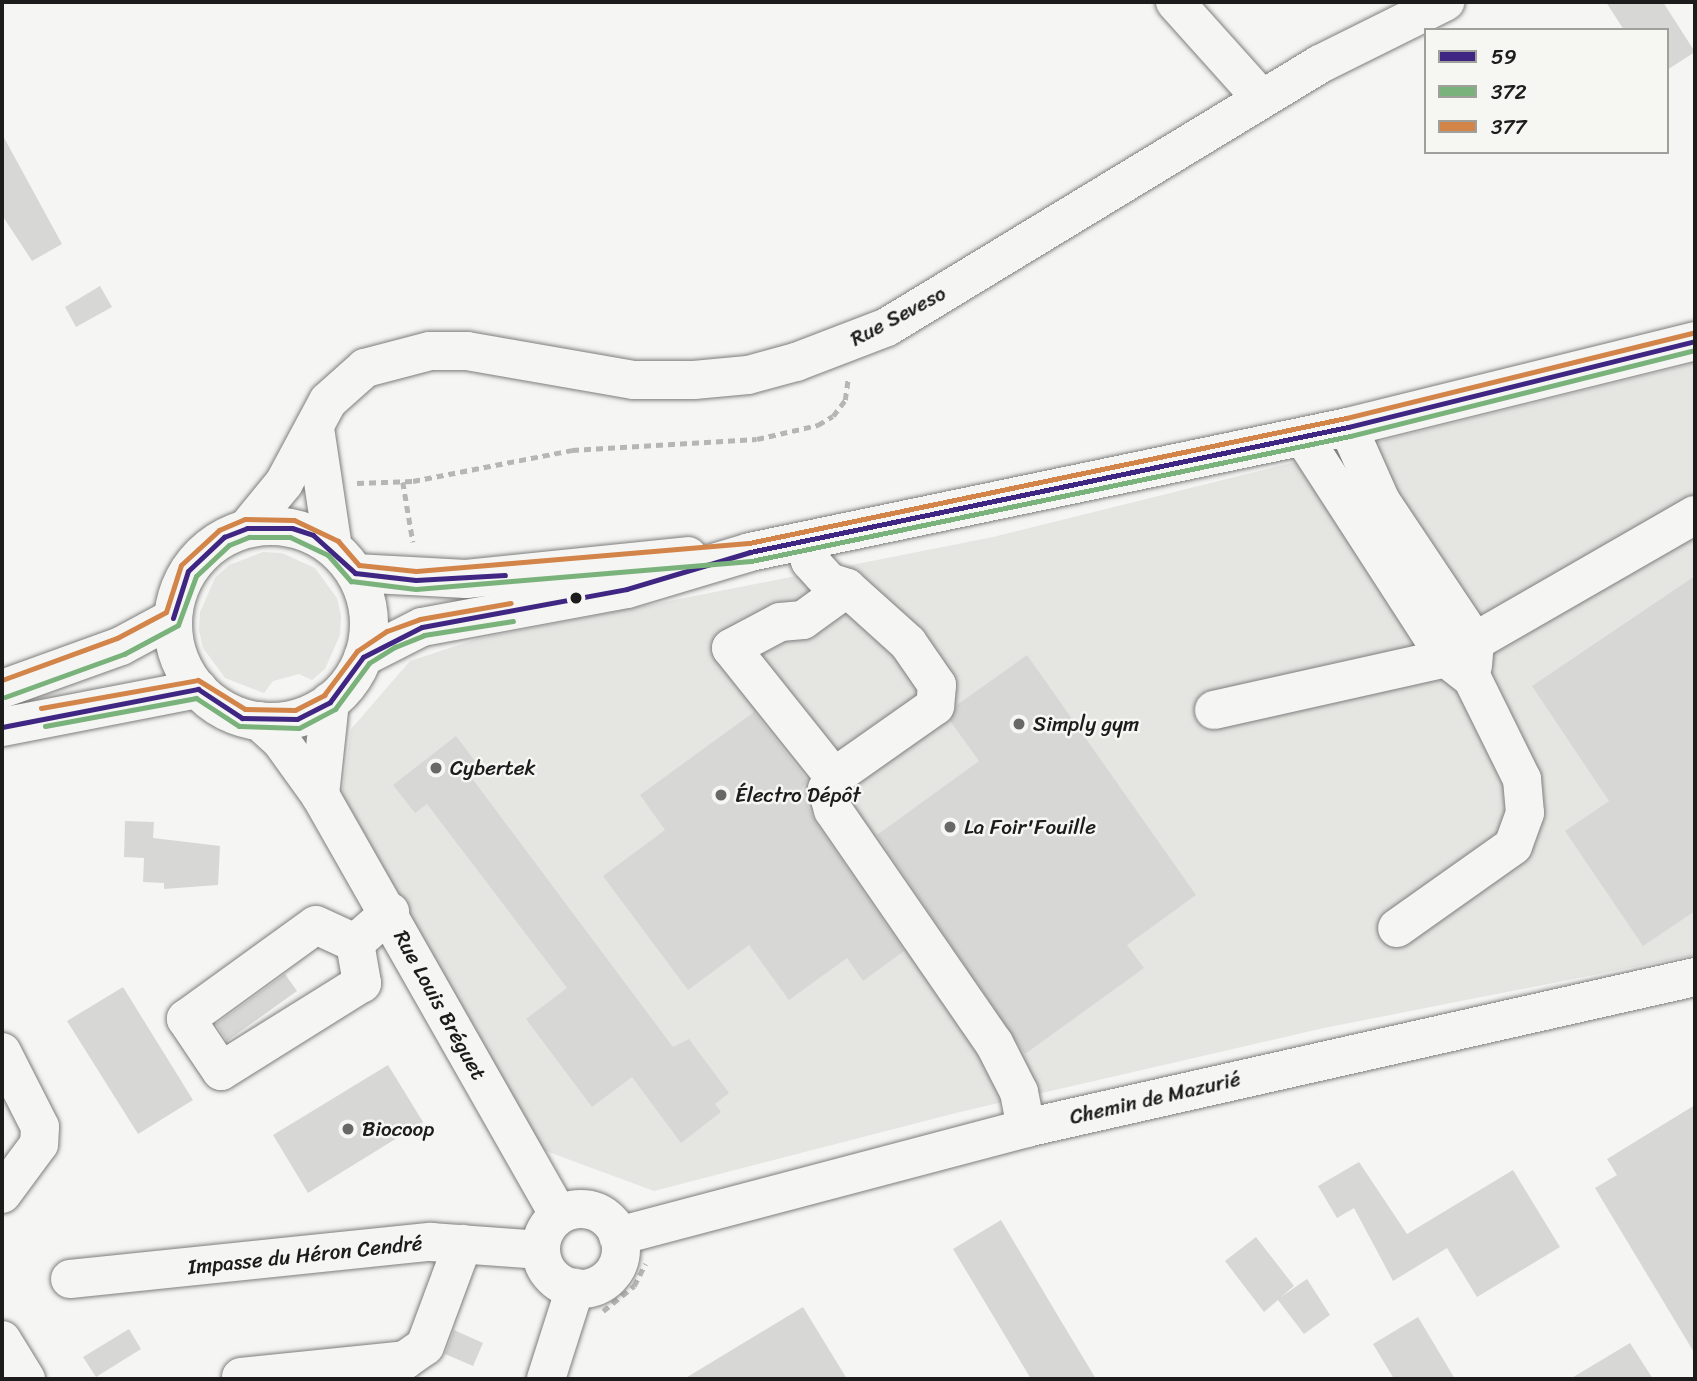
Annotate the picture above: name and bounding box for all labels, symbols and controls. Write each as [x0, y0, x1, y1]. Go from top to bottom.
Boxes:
legend [1424, 28, 1669, 154]
text: 59 [1491, 38, 1517, 76]
text: 372 [1491, 73, 1527, 111]
text: 377 [1491, 108, 1527, 146]
street label: Rue Seveso [846, 280, 950, 352]
unlabelled marker [569, 591, 583, 605]
place label: Simply gym [1033, 711, 1139, 737]
marker: Simply gym [1011, 716, 1027, 732]
place label: Cybertek [450, 755, 536, 781]
marker: Cybertek [428, 760, 444, 776]
place label: Électro Dépôt [735, 782, 861, 808]
marker: Électro Dépôt [713, 787, 729, 803]
place label: La Foir'Fouille [964, 814, 1095, 840]
marker: La Foir'Fouille [942, 819, 958, 835]
street label: Rue Louis Bréguet [389, 926, 491, 1084]
street label: Chemin de Mazurié [1067, 1066, 1243, 1130]
place label: Biocoop [362, 1116, 434, 1142]
marker: Biocoop [340, 1121, 356, 1137]
street label: Impasse du Héron Cendré [186, 1230, 424, 1280]

